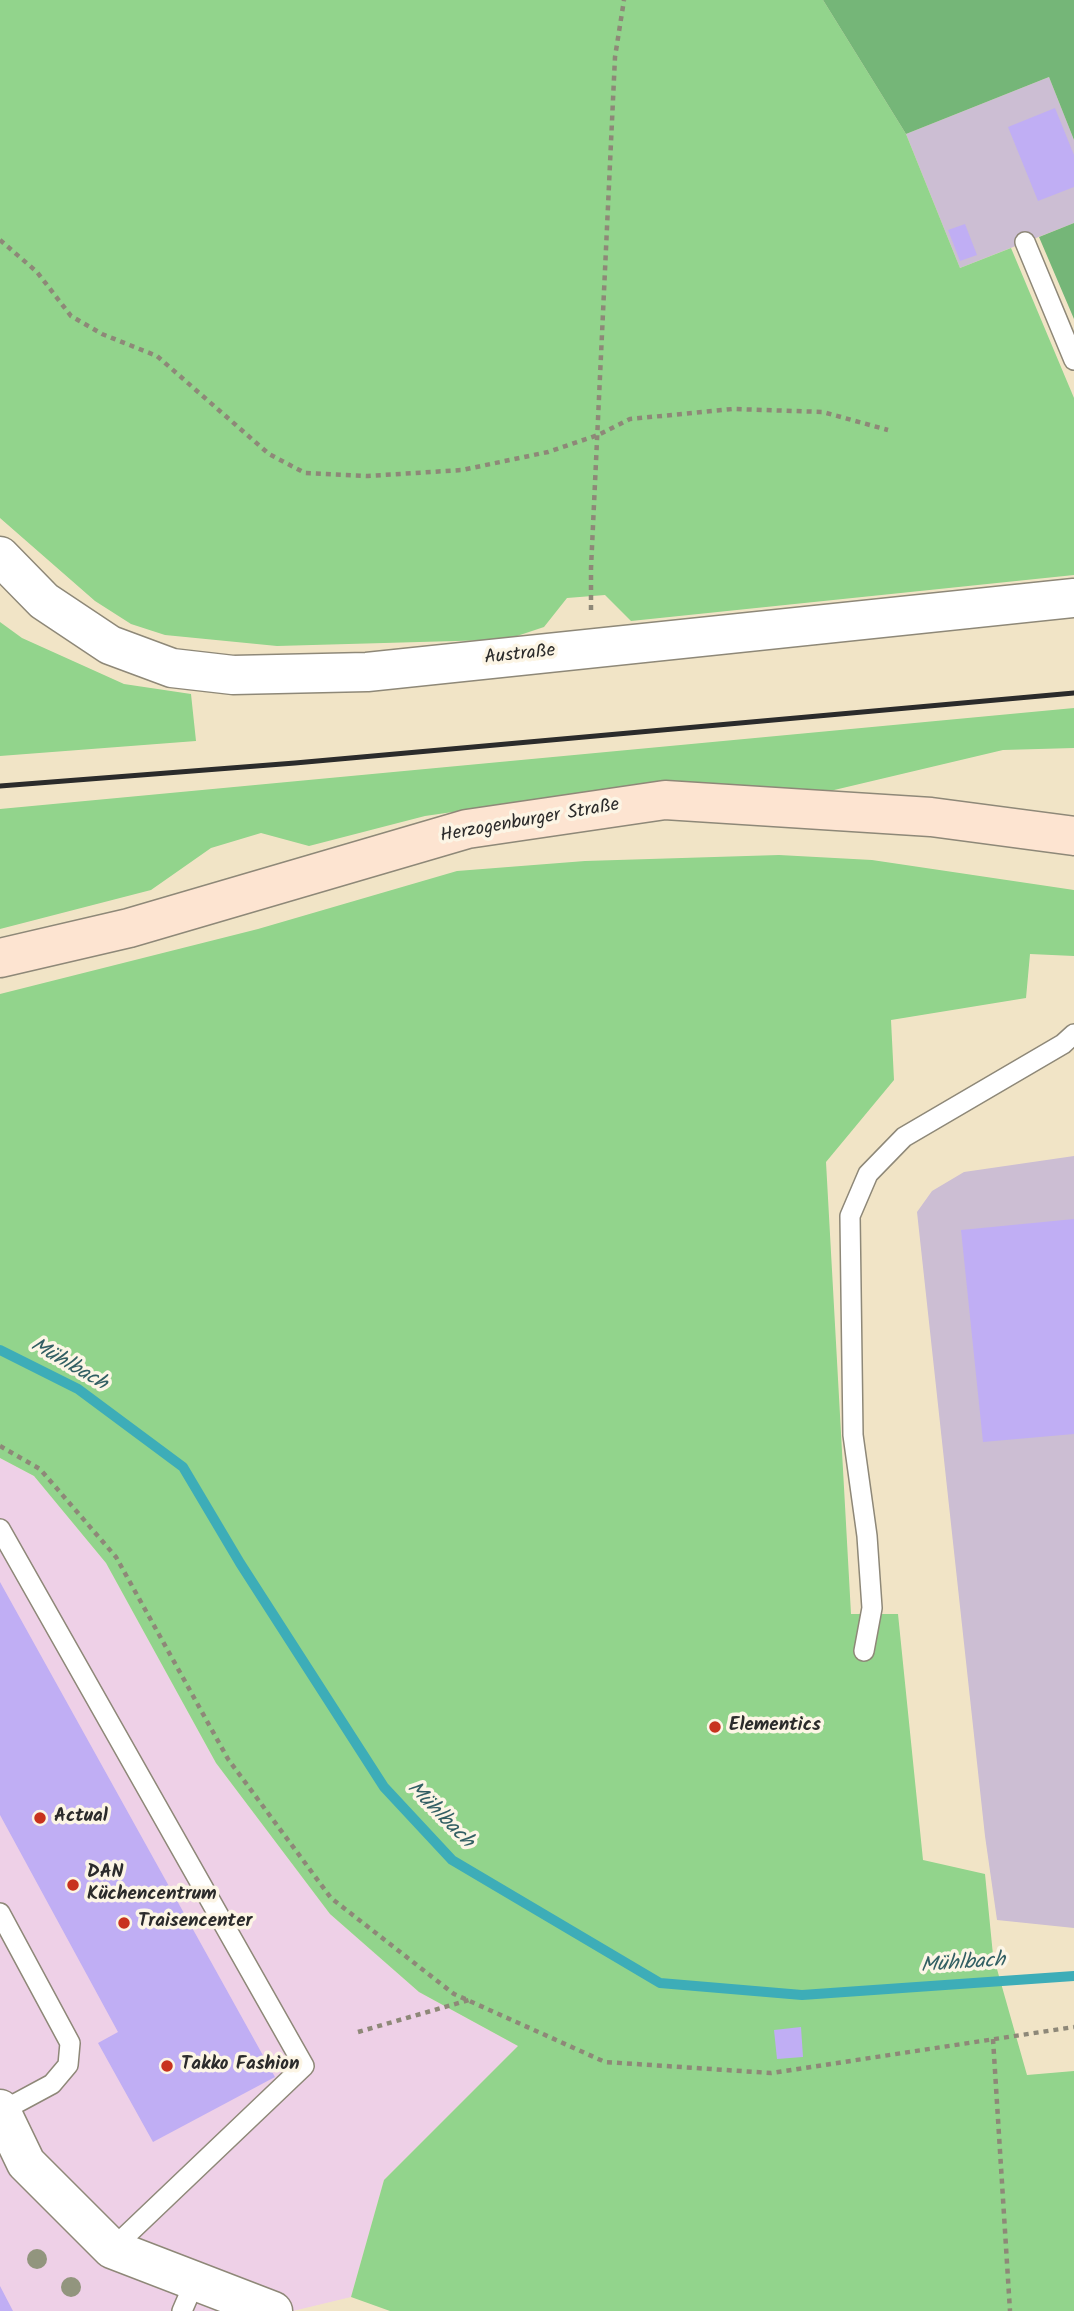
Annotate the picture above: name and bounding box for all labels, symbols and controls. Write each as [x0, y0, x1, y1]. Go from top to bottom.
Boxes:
street label: Austraße [484, 641, 556, 671]
street label: Herzogenburger Straße [439, 795, 621, 849]
water label: Mühlbach [25, 1334, 111, 1398]
place label: Elementics [729, 1716, 821, 1738]
marker: Elementics [707, 1719, 723, 1735]
water label: Mühlbach [400, 1777, 478, 1855]
place label: Actual [54, 1807, 108, 1829]
marker: Actual [32, 1810, 48, 1826]
place label: DAN Küchencentrum [87, 1863, 217, 1907]
marker: DAN Küchencentrum [65, 1877, 81, 1893]
place label: Traisencenter [138, 1912, 252, 1934]
marker: Traisencenter [116, 1915, 132, 1931]
water label: Mühlbach [920, 1949, 1006, 1981]
place label: Takko Fashion [181, 2055, 299, 2077]
marker: Takko Fashion [159, 2058, 175, 2074]

